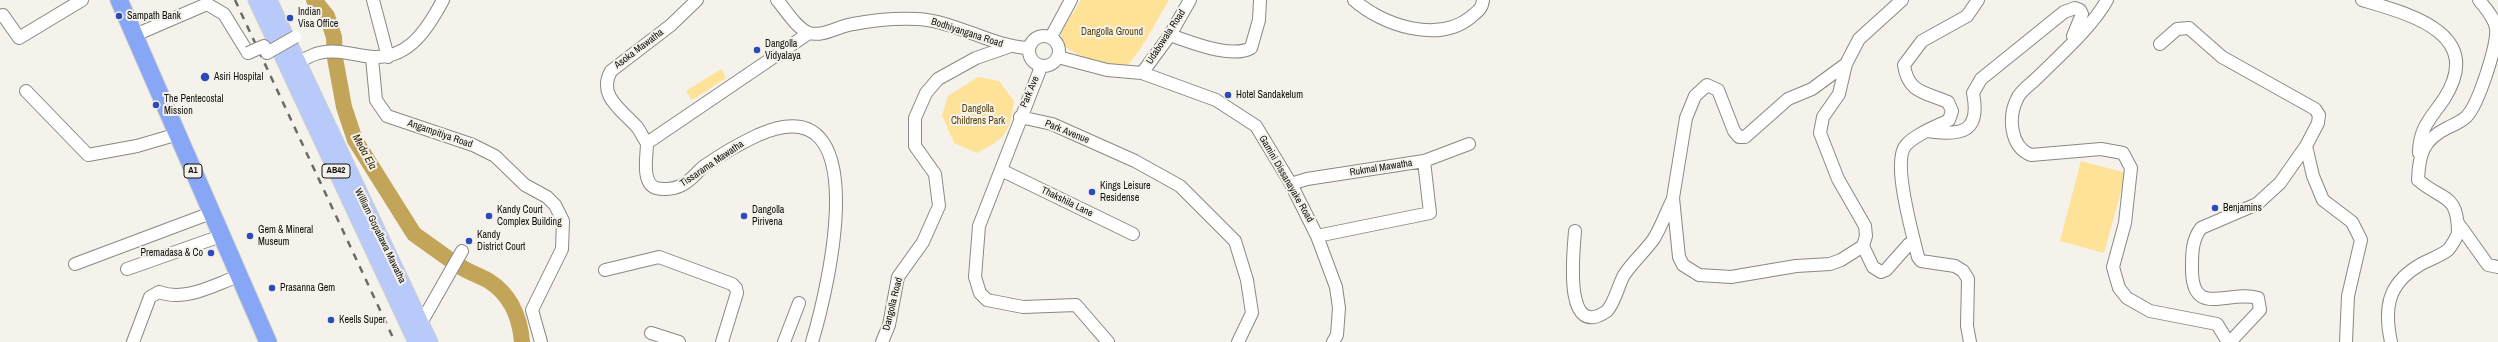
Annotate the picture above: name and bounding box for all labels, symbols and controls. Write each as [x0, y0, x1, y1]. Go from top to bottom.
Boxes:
place label: Indian Visa Office [298, 6, 338, 30]
street label: Udabowala Road [1144, 7, 1188, 67]
place label: Sampath Bank [127, 10, 181, 22]
marker: Sampath Bank [114, 11, 124, 21]
marker: Indian Visa Office [285, 13, 295, 23]
street label: Bodhiyangana Road [930, 16, 1004, 50]
park label: Dangolla Ground [1081, 26, 1143, 38]
street label: Asoka Mawatha [612, 27, 666, 71]
place label: Dangolla Vidyalaya [765, 38, 801, 62]
marker: Dangolla Vidyalaya [752, 45, 762, 55]
marker: Asiri Hospital [199, 71, 211, 83]
place label: Asiri Hospital [214, 71, 263, 83]
street label: Park Ave [1018, 74, 1042, 110]
place label: Hotel Sandakelum [1236, 89, 1303, 101]
marker: Hotel Sandakelum [1223, 90, 1233, 100]
place label: The Pentecostal Mission [164, 93, 223, 116]
marker: The Pentecostal Mission [151, 100, 161, 110]
park label: Dangolla Childrens Park [951, 103, 1005, 126]
street label: Angampitiya Road [406, 117, 474, 151]
street label: Park Avenue [1043, 118, 1091, 146]
water label: Meda Ela [349, 132, 379, 172]
street label: Gamini Dissanayake Road [1256, 133, 1316, 225]
street label: Tissarama Mawatha [678, 138, 746, 190]
street label: Rukmal Mawatha [1349, 157, 1413, 179]
road number: A1 [184, 164, 202, 178]
road number: AB42 [322, 164, 350, 178]
place label: Kings Leisure Residense [1100, 180, 1151, 204]
street label: Thakshila Lane [1039, 184, 1095, 220]
street label: William Gopallawa Mawatha [352, 187, 408, 285]
marker: Kings Leisure Residense [1087, 187, 1097, 197]
place label: Benjamins [2223, 202, 2262, 214]
marker: Benjamins [2210, 203, 2220, 213]
place label: Kandy Court Complex Building [497, 204, 562, 228]
place label: Dangolla Pirivena [752, 204, 784, 228]
marker: Kandy Court Complex Building [484, 211, 494, 221]
marker: Dangolla Pirivena [739, 211, 749, 221]
place label: Gem & Mineral Museum [258, 224, 313, 248]
place label: Kandy District Court [477, 229, 525, 252]
marker: Gem & Mineral Museum [245, 231, 255, 241]
marker: Kandy District Court [464, 236, 474, 246]
place label: Premadasa & Co [141, 247, 203, 259]
marker: Premadasa & Co [206, 248, 216, 258]
street label: Dangolla Road [881, 276, 905, 332]
place label: Prasanna Gem [280, 282, 335, 294]
marker: Prasanna Gem [267, 283, 277, 293]
place label: Keells Super [339, 314, 385, 326]
marker: Keells Super [326, 315, 336, 325]

